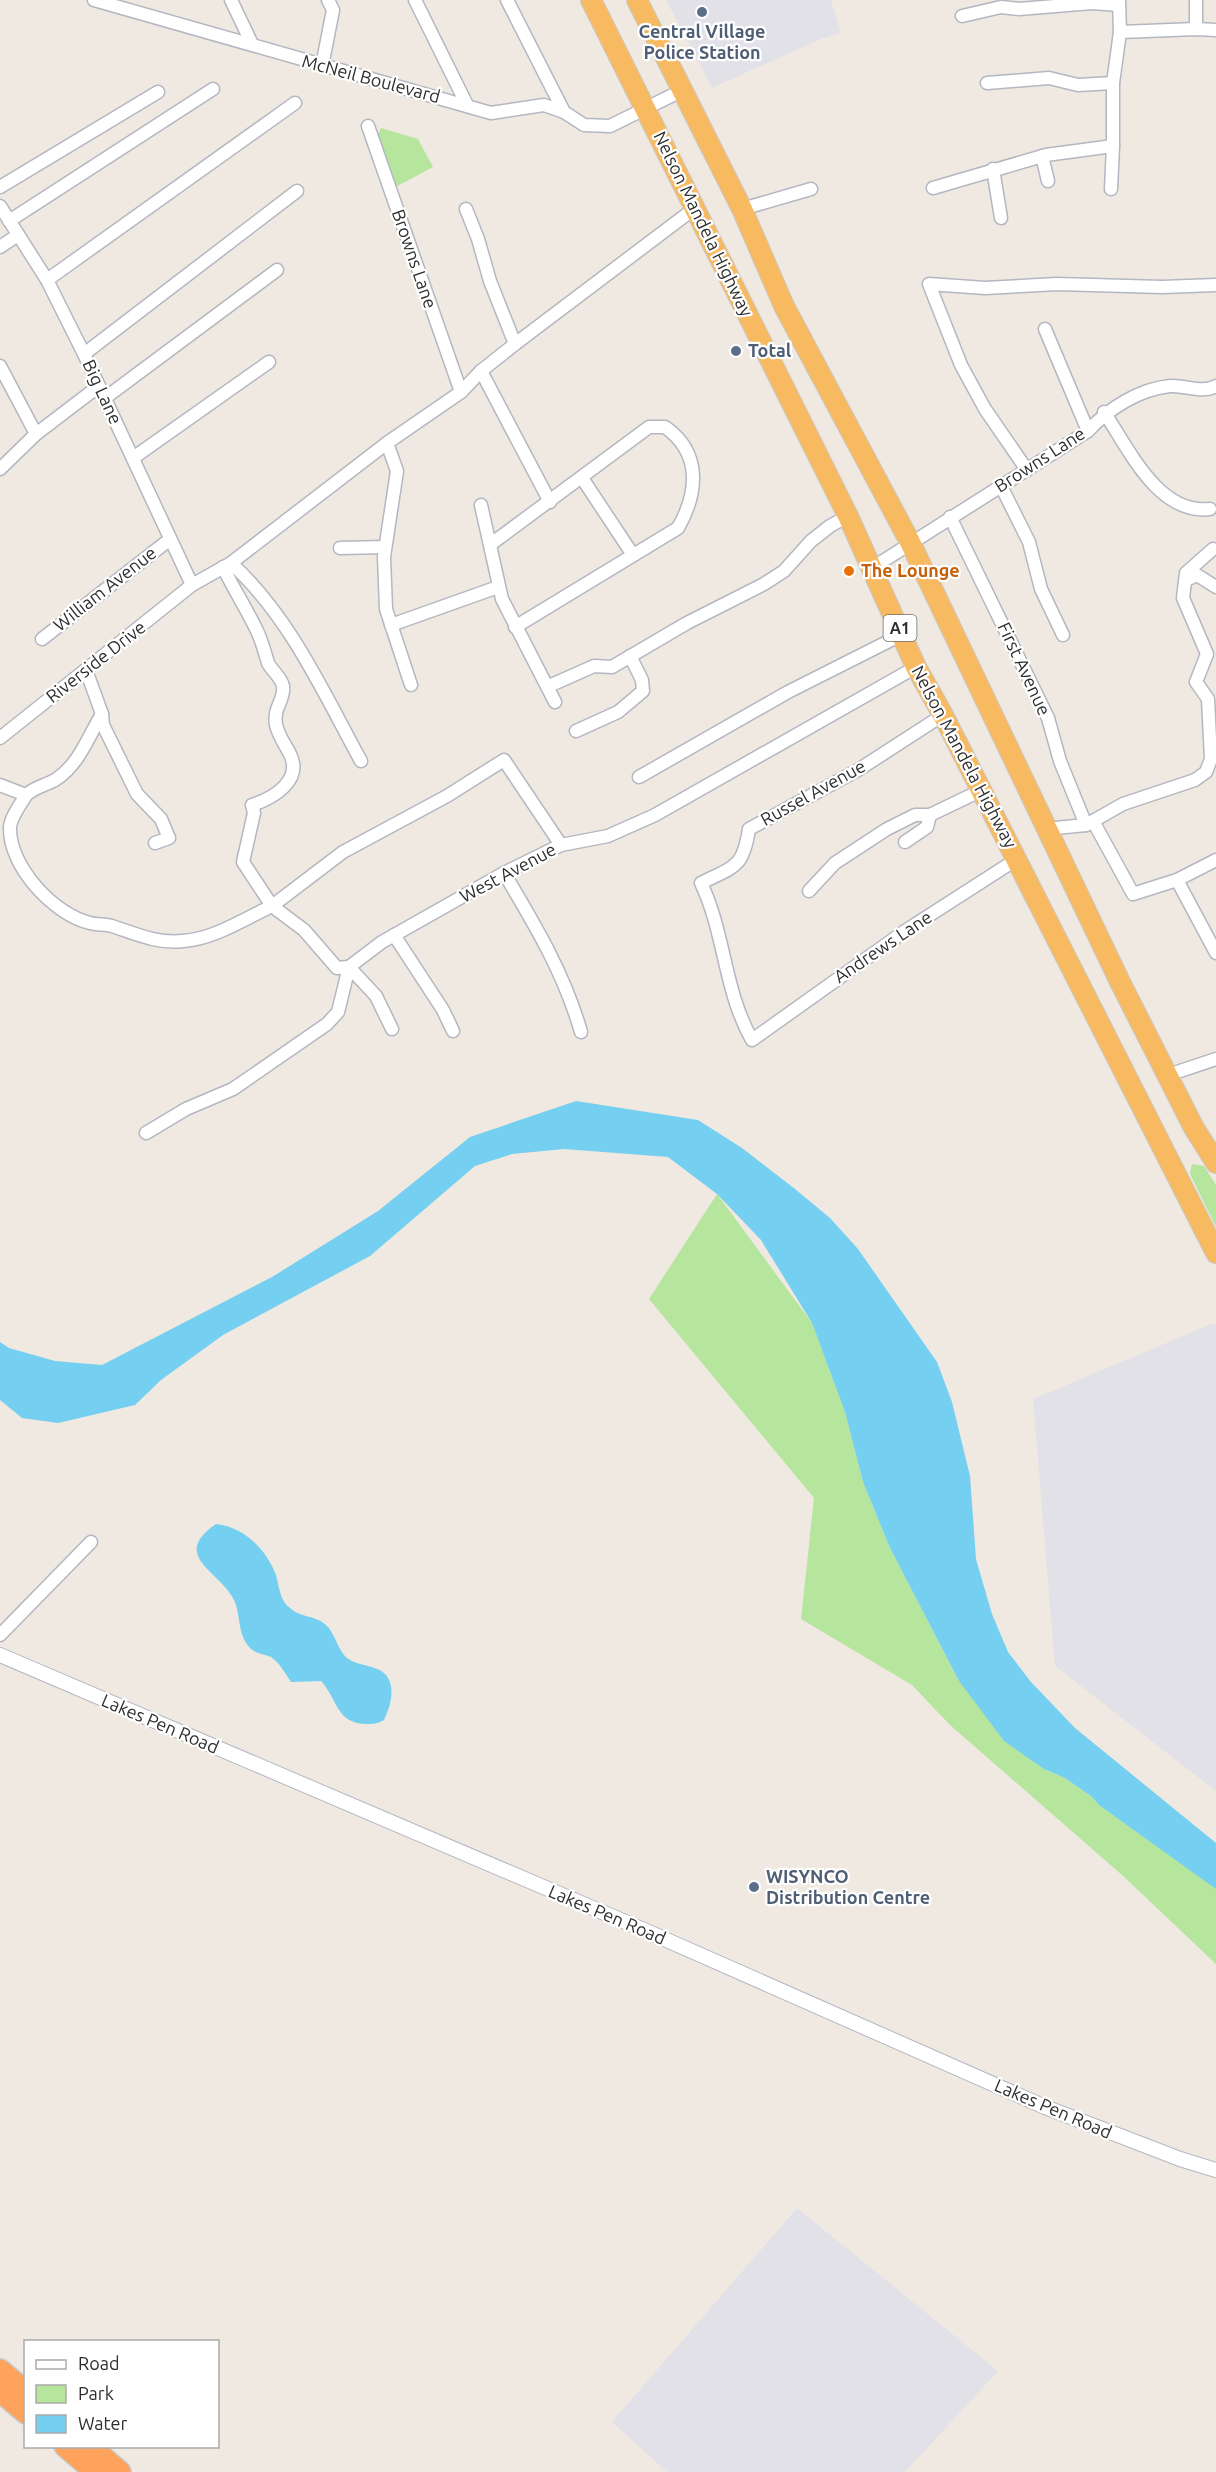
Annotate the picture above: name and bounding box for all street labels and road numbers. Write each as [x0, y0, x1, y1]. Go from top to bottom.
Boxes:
street label: McNeil Boulevard [300, 50, 443, 106]
street label: Nelson Mandela Highway [650, 128, 758, 320]
street label: Browns Lane [389, 206, 441, 311]
street label: Big Lane [79, 356, 127, 427]
street label: Browns Lane [991, 423, 1088, 496]
street label: William Avenue [49, 542, 160, 634]
road number: A1 [884, 615, 916, 641]
street label: Riverside Drive [42, 616, 149, 706]
street label: First Avenue [995, 619, 1055, 718]
street label: Nelson Mandela Highway [908, 662, 1022, 851]
street label: Russel Avenue [757, 755, 868, 829]
street label: West Avenue [456, 838, 559, 906]
street label: Andrews Lane [830, 906, 935, 986]
street label: Lakes Pen Road [99, 1689, 222, 1757]
street label: Lakes Pen Road [546, 1880, 669, 1948]
street label: Lakes Pen Road [992, 2074, 1115, 2142]

